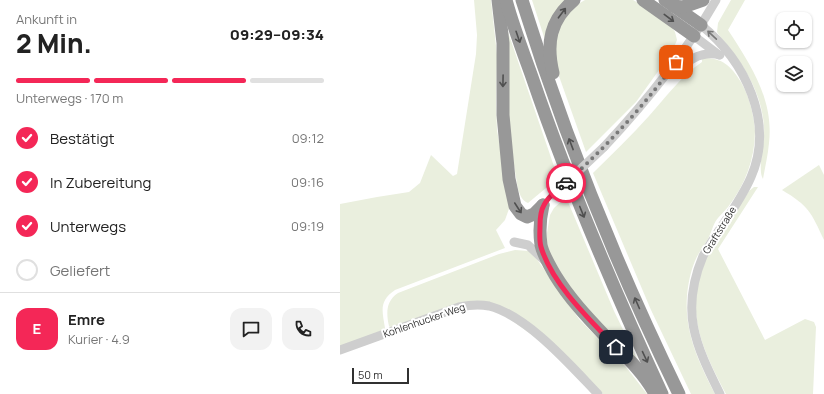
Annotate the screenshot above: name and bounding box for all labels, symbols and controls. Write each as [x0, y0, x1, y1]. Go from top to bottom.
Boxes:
one-way arrow [558, 7, 566, 18]
text: Ankunft in [16, 10, 77, 28]
map controls [776, 12, 812, 92]
button: locate [776, 12, 812, 48]
one-way arrow [663, 14, 674, 22]
text: 09:29–09:34 [230, 24, 324, 45]
text: 2 Min. [16, 25, 92, 61]
one-way arrow [515, 30, 522, 43]
one-way arrow [707, 30, 717, 40]
pin [659, 45, 693, 79]
icon: bag [665, 51, 687, 73]
button: layers [776, 56, 812, 92]
one-way arrow [499, 74, 507, 87]
text: Unterwegs · 170 m [16, 89, 123, 107]
icon: check [16, 127, 38, 149]
text: Bestätigt [50, 128, 115, 149]
text: 09:12 [292, 129, 324, 147]
one-way arrow [567, 139, 575, 151]
courier [546, 163, 586, 203]
icon: check [16, 171, 38, 193]
text: In Zubereitung [50, 172, 151, 193]
icon: car [555, 172, 577, 194]
text: 09:16 [291, 173, 324, 191]
one-way arrow [514, 203, 522, 214]
street label: Graftstraße [699, 203, 739, 256]
one-way arrow [579, 205, 586, 217]
icon: check [16, 215, 38, 237]
text: Unterwegs [50, 216, 126, 237]
text: 09:19 [291, 217, 324, 235]
text: Geliefert [50, 260, 110, 281]
one-way arrow [633, 298, 640, 310]
street label: Kohlenhucker Weg [381, 299, 467, 341]
button: chat [230, 308, 272, 350]
button: phone [282, 308, 324, 350]
text: Emre [68, 309, 105, 330]
text: E [33, 318, 41, 339]
text: Kurier · 4.9 [68, 330, 130, 348]
pin [599, 330, 633, 364]
icon: home [605, 336, 627, 358]
one-way arrow [642, 350, 649, 362]
scale bar [352, 366, 409, 385]
text: 50 m [358, 367, 383, 382]

